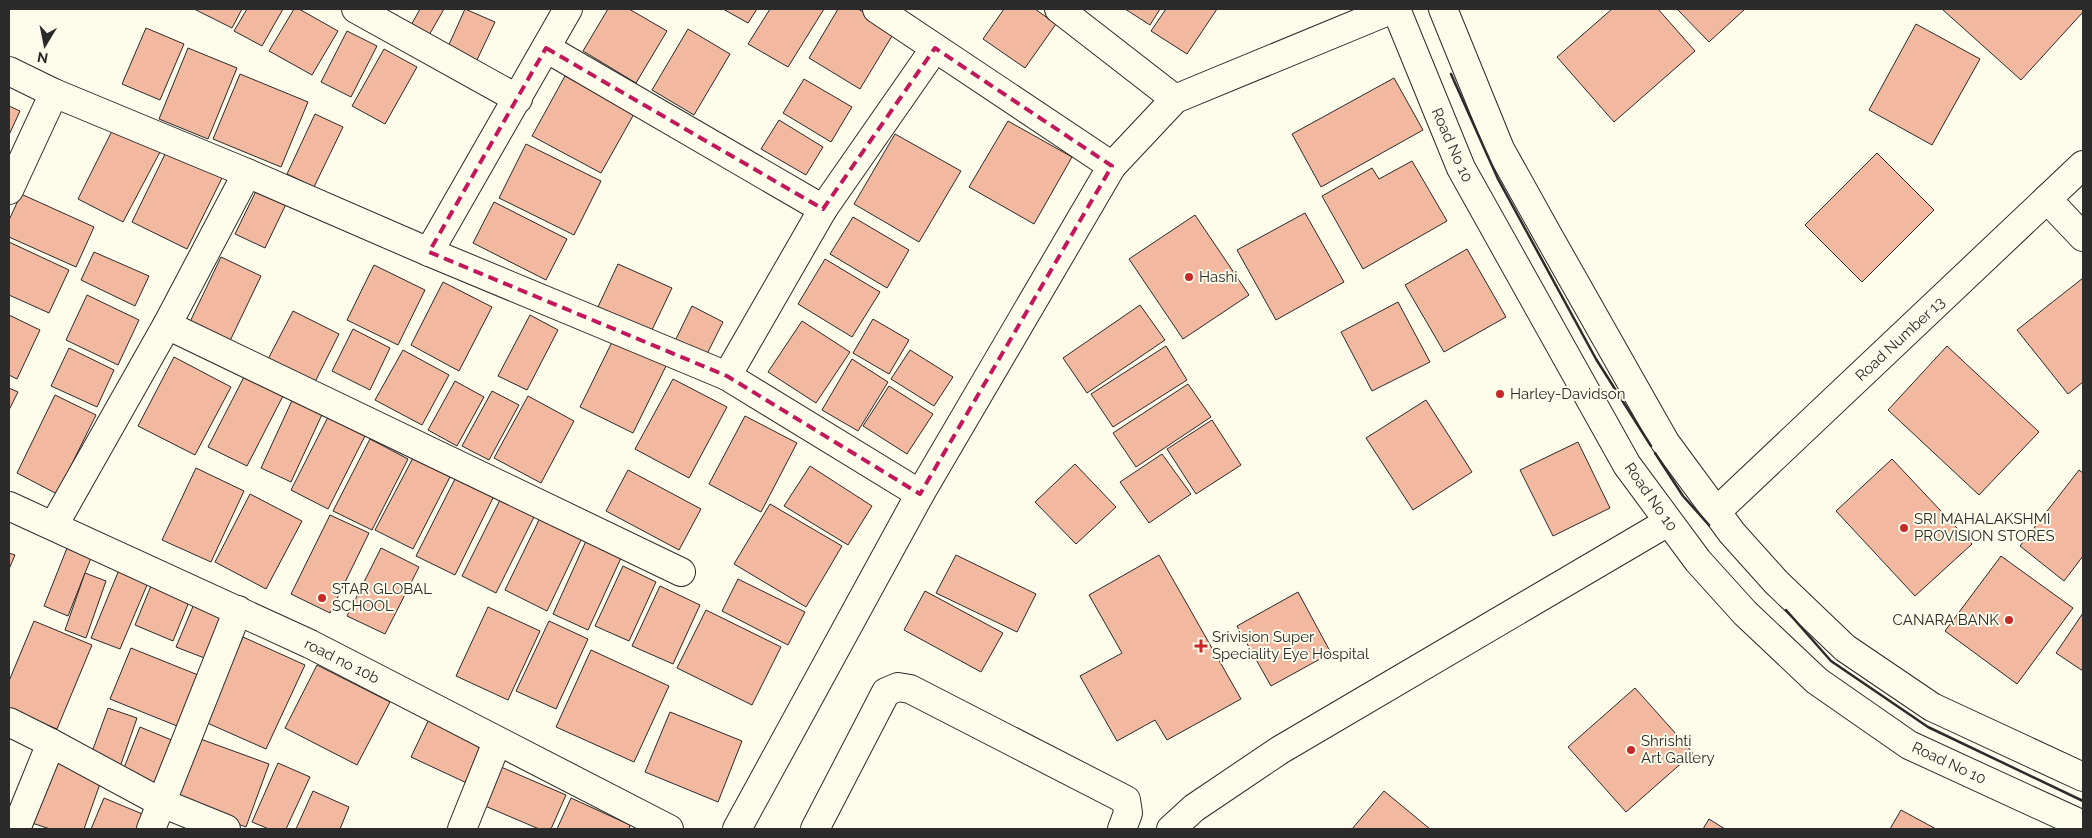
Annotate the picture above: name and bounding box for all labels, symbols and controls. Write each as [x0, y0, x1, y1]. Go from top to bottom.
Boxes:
north arrow [20, 20, 70, 70]
text: N [36, 49, 49, 67]
street label: Road No 10 [1428, 105, 1476, 185]
place label: Hashi [1199, 268, 1237, 286]
marker: Hashi [1183, 271, 1195, 283]
street label: Road Number 13 [1852, 293, 1948, 385]
place label: Harley-Davidson [1510, 385, 1626, 403]
marker: Harley-Davidson [1494, 388, 1506, 400]
street label: Road No 10 [1621, 459, 1681, 535]
place label: SRI MAHALAKSHMI PROVISION STORES [1914, 510, 2055, 545]
marker: SRI MAHALAKSHMI PROVISION STORES [1898, 522, 1910, 534]
place label: STAR GLOBAL SCHOOL [332, 580, 432, 615]
marker: STAR GLOBAL SCHOOL [316, 592, 328, 604]
place label: CANARA BANK [1893, 611, 1999, 629]
marker: CANARA BANK [2003, 614, 2015, 626]
place label: Srivision Super Speciality Eye Hospital [1212, 628, 1370, 663]
street label: road no 10b [302, 634, 382, 688]
marker: Srivision Super Speciality Eye Hospital [1194, 639, 1208, 653]
place label: Shrishti Art Gallery [1641, 732, 1715, 767]
street label: Road No 10 [1909, 738, 1989, 788]
marker: Shrishti Art Gallery [1625, 744, 1637, 756]

